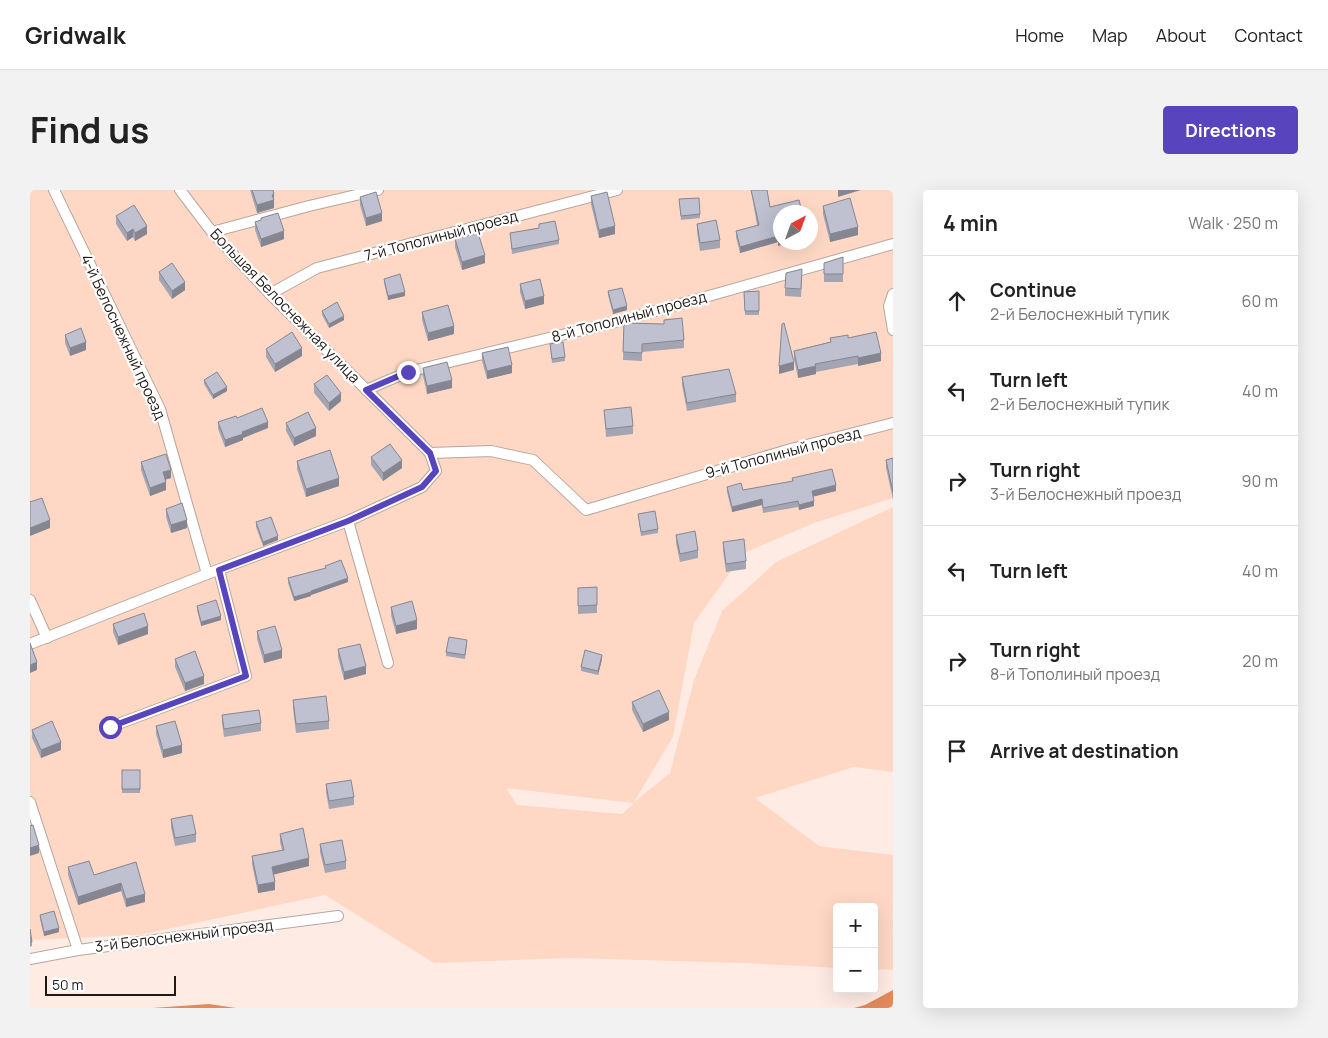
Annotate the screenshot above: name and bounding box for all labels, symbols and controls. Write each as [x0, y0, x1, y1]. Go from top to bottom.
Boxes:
text: Gridwalk [25, 18, 126, 51]
text: Home [1015, 23, 1064, 47]
text: Map [1092, 23, 1128, 47]
text: About [1156, 23, 1206, 47]
text: Contact [1234, 23, 1303, 47]
text: Find us [30, 106, 149, 154]
button: Directions [1163, 106, 1298, 154]
street label: 7-й Тополиный проезд [362, 205, 520, 266]
north arrow [773, 205, 818, 250]
text: 4 min [943, 209, 998, 237]
text: Walk · 250 m [1188, 212, 1278, 234]
street label: Большая Белоснежная улица [206, 224, 365, 388]
street label: 4-й Белоснежный проезд [76, 251, 171, 423]
text: Continue [990, 277, 1076, 303]
street label: 8-й Тополиный проезд [549, 286, 709, 347]
icon: ahead [943, 287, 971, 315]
text: 60 m [1242, 290, 1278, 312]
text: 2-й Белоснежный тупик [990, 303, 1169, 325]
route end [397, 361, 420, 384]
text: Turn left [990, 367, 1068, 393]
icon: left [943, 377, 971, 405]
text: 40 m [1242, 380, 1278, 402]
text: 2-й Белоснежный тупик [990, 393, 1169, 415]
street label: 9-й Тополиный проезд [703, 422, 863, 483]
text: Turn right [990, 457, 1080, 483]
icon: right [943, 467, 971, 495]
text: 90 m [1242, 470, 1278, 492]
text: 3-й Белоснежный проезд [990, 483, 1181, 505]
icon: left [943, 557, 971, 585]
text: Turn left [990, 558, 1068, 584]
text: 40 m [1242, 560, 1278, 582]
text: Turn right [990, 637, 1080, 663]
icon: right [943, 647, 971, 675]
text: 20 m [1242, 650, 1278, 672]
text: 8-й Тополиный проезд [990, 663, 1160, 685]
route start [99, 716, 122, 739]
icon: arrive [943, 737, 971, 765]
text: Arrive at destination [990, 738, 1179, 764]
map controls [833, 903, 878, 993]
button: + [833, 903, 878, 948]
street label: 3-й Белоснежный проезд [94, 914, 274, 957]
button: − [833, 948, 878, 993]
scale bar [45, 973, 176, 996]
text: 50 m [52, 975, 83, 994]

